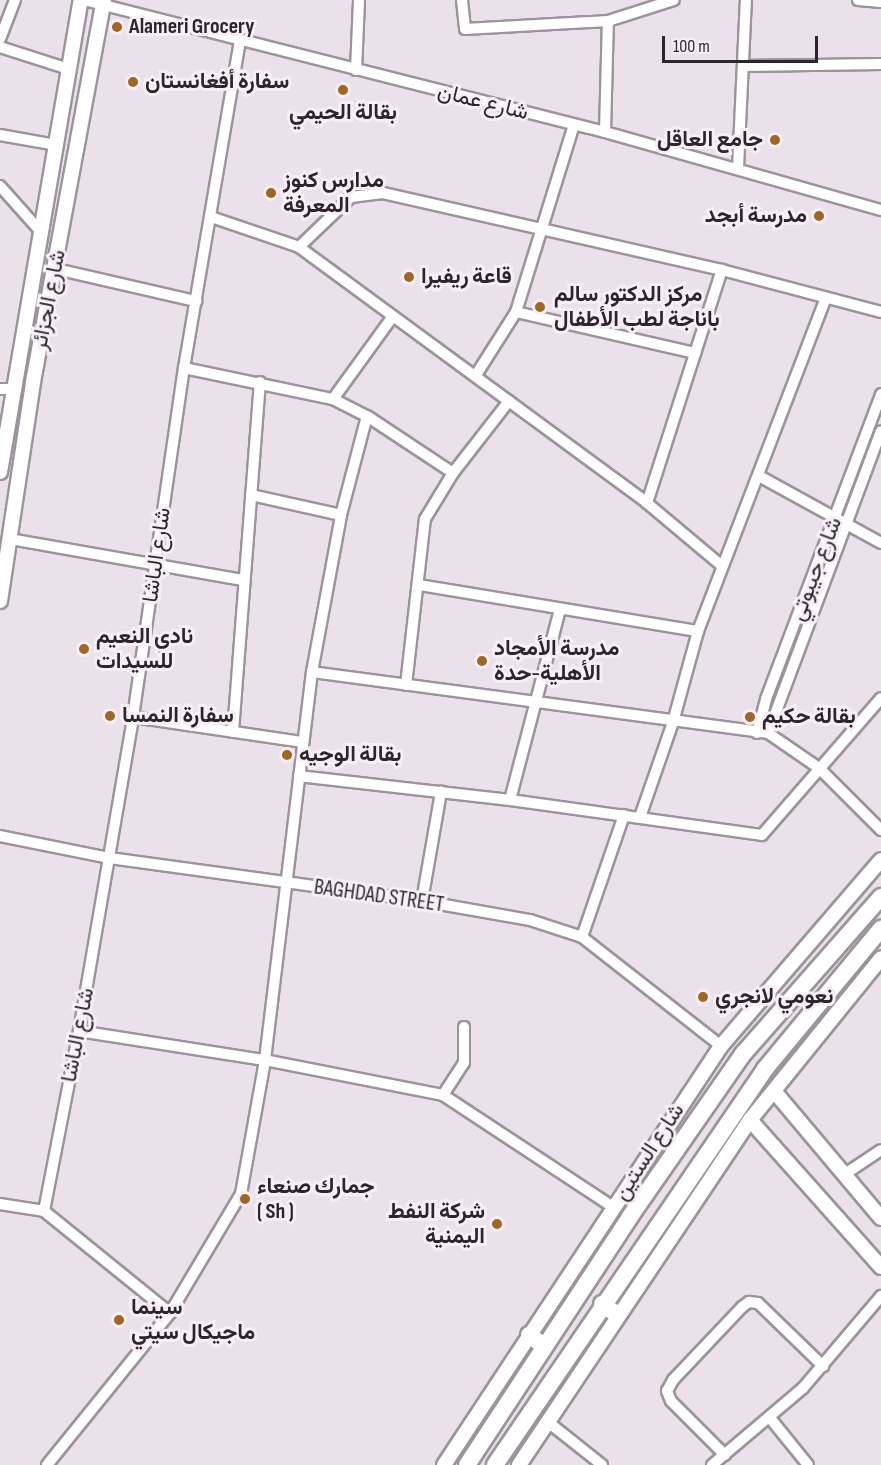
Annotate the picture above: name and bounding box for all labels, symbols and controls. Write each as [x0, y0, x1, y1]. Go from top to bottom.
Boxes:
place label: Alameri Grocery [129, 14, 254, 40]
marker: Alameri Grocery [110, 20, 124, 34]
scale bar [665, 24, 821, 62]
text: 100 m [673, 36, 710, 57]
place label: سفارة أفغانستان [145, 69, 289, 95]
marker: سفارة أفغانستان [126, 75, 140, 89]
street label: شارع عمان [435, 78, 531, 126]
marker: بقالة الحيمي [336, 83, 350, 97]
place label: بقالة الحيمي [289, 100, 397, 126]
place label: جامع العاقل [657, 127, 763, 153]
marker: جامع العاقل [768, 133, 782, 147]
place label: مدارس كنوز المعرفة [283, 167, 384, 218]
marker: مدارس كنوز المعرفة [264, 186, 278, 200]
place label: مدرسة أبجد [705, 203, 807, 229]
marker: مدرسة أبجد [812, 209, 826, 223]
street label: شارع الجزائر [26, 248, 72, 352]
place label: قاعة ريفيرا [421, 264, 512, 290]
marker: قاعة ريفيرا [402, 270, 416, 284]
place label: مركز الدكتور سالم باناجة لطب الأطفال [554, 281, 720, 332]
marker: مركز الدكتور سالم باناجة لطب الأطفال [531, 298, 549, 316]
street label: شارع الباشا [137, 506, 177, 604]
street label: شارع جيبوتي [784, 513, 848, 625]
place label: نادي النعيم للسيدات [96, 623, 193, 674]
place label: مدرسة الأمجاد الأهلية-حدة [494, 635, 619, 686]
marker: نادي النعيم للسيدات [77, 642, 91, 656]
marker: مدرسة الأمجاد الأهلية-حدة [475, 654, 489, 668]
place label: سفارة النمسا [122, 703, 234, 729]
place label: بقالة حكيم [762, 704, 856, 730]
marker: سفارة النمسا [103, 709, 117, 723]
marker: بقالة حكيم [743, 710, 757, 724]
place label: بقالة الوجيه [299, 742, 401, 768]
marker: بقالة الوجيه [280, 748, 294, 762]
street label: BAGHDAD STREET [312, 874, 446, 918]
place label: نعومي لانجري [715, 984, 833, 1010]
street label: شارع الباشا [56, 986, 100, 1084]
marker: نعومي لانجري [696, 990, 710, 1004]
street label: شارع الستين [608, 1099, 690, 1205]
place label: جمارك صنعاء ( Sh ) [257, 1173, 375, 1224]
marker: جمارك صنعاء ( Sh ) [238, 1192, 252, 1206]
place label: شركة النفط اليمنية [388, 1198, 485, 1250]
marker: شركة النفط اليمنية [490, 1217, 504, 1231]
place label: سينما ماجيكال سيتي [131, 1294, 255, 1346]
marker: سينما ماجيكال سيتي [112, 1313, 126, 1327]

